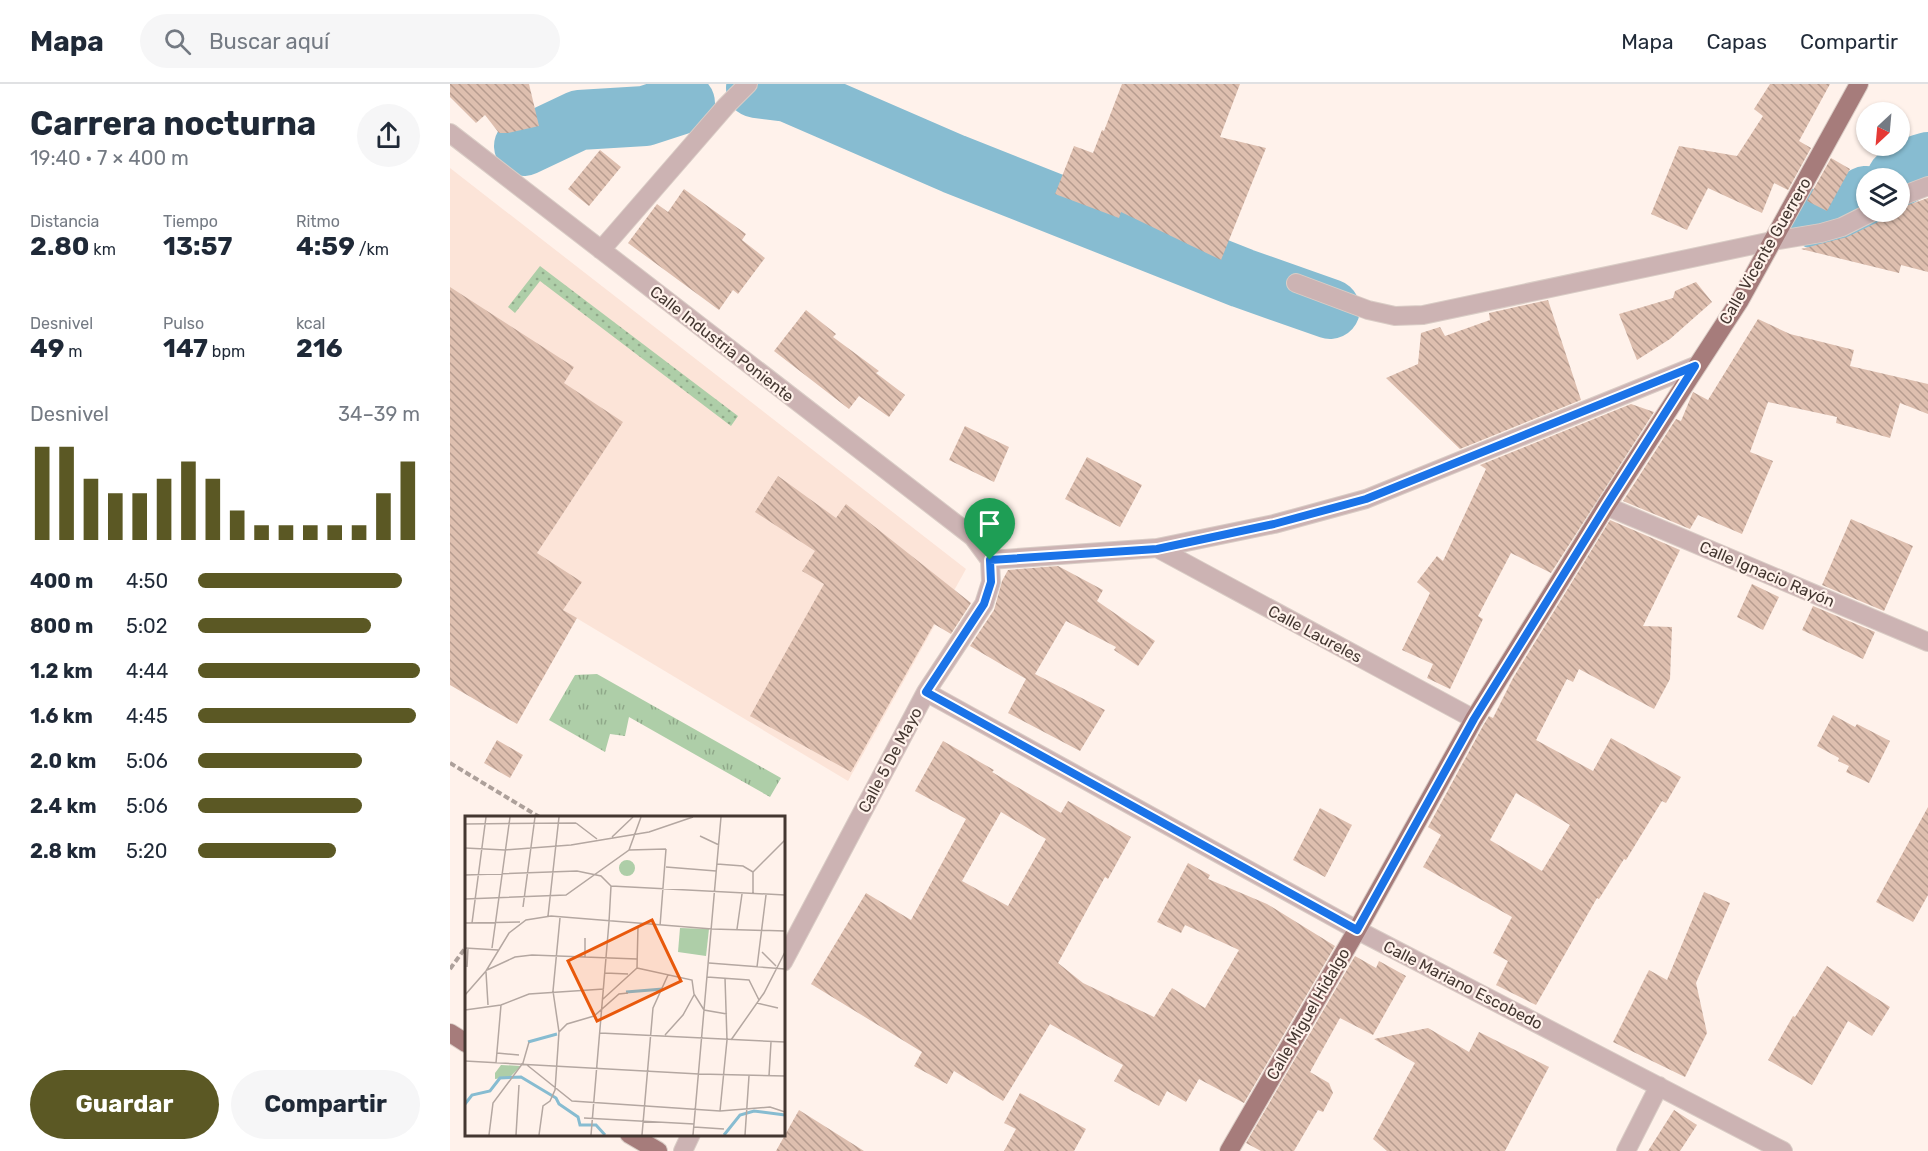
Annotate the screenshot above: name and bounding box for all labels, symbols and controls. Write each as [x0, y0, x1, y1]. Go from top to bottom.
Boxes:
search box [140, 14, 560, 68]
text: Mapa [30, 25, 104, 58]
icon: search [161, 25, 194, 58]
text: Buscar aquí [209, 28, 329, 55]
text: Mapa [1621, 29, 1674, 54]
text: Capas [1707, 29, 1767, 54]
text: Compartir [1800, 29, 1898, 54]
north arrow [1856, 102, 1910, 156]
map controls [1856, 102, 1910, 222]
text: Carrera nocturna [30, 104, 316, 143]
button: share [357, 104, 420, 167]
text: 19:40 · 7 × 400 m [30, 146, 189, 170]
button: layers [1856, 168, 1910, 222]
street label: Calle Vicente Guerrero [1715, 174, 1815, 328]
text: Distancia [30, 212, 99, 231]
text: Tiempo [163, 212, 218, 231]
text: Ritmo [296, 212, 340, 231]
text: 2.80 [30, 231, 89, 262]
text: 13:57 [163, 231, 232, 262]
text: 4:59 [296, 231, 355, 262]
text: km [89, 240, 116, 259]
text: /km [355, 240, 389, 259]
street label: Calle Industria Poniente [646, 282, 798, 406]
text: Desnivel [30, 314, 93, 333]
text: Pulso [163, 314, 204, 333]
text: kcal [296, 314, 325, 333]
text: 49 [30, 333, 64, 364]
text: 147 [163, 333, 208, 364]
text: 216 [296, 333, 343, 364]
text: m [64, 342, 82, 361]
text: bpm [208, 342, 245, 361]
text: Desnivel [30, 402, 109, 426]
text: 34–39 m [338, 402, 420, 426]
pin [964, 498, 1015, 560]
icon: arrive [973, 507, 1006, 540]
street label: Calle Ignacio Rayón [1697, 537, 1837, 611]
text: 400 m [30, 569, 93, 593]
text: 4:50 [126, 569, 168, 593]
street label: Calle Laureles [1265, 601, 1365, 667]
text: 800 m [30, 614, 93, 638]
text: 5:02 [126, 614, 167, 638]
text: 1.2 km [30, 659, 93, 683]
text: 4:44 [126, 659, 168, 683]
text: 1.6 km [30, 704, 93, 728]
text: 4:45 [126, 704, 168, 728]
street label: Calle 5 De Mayo [854, 704, 926, 816]
text: 2.0 km [30, 749, 96, 773]
text: 5:06 [126, 749, 168, 773]
text: 2.4 km [30, 794, 96, 818]
text: 5:06 [126, 794, 168, 818]
inset map [465, 816, 784, 1136]
text: 2.8 km [30, 839, 96, 863]
text: 5:20 [126, 839, 167, 863]
street label: Calle Mariano Escobedo [1380, 937, 1546, 1033]
street label: Calle Miguel Hidalgo [1263, 945, 1353, 1083]
button: Guardar [30, 1070, 219, 1139]
button: Compartir [231, 1070, 420, 1139]

